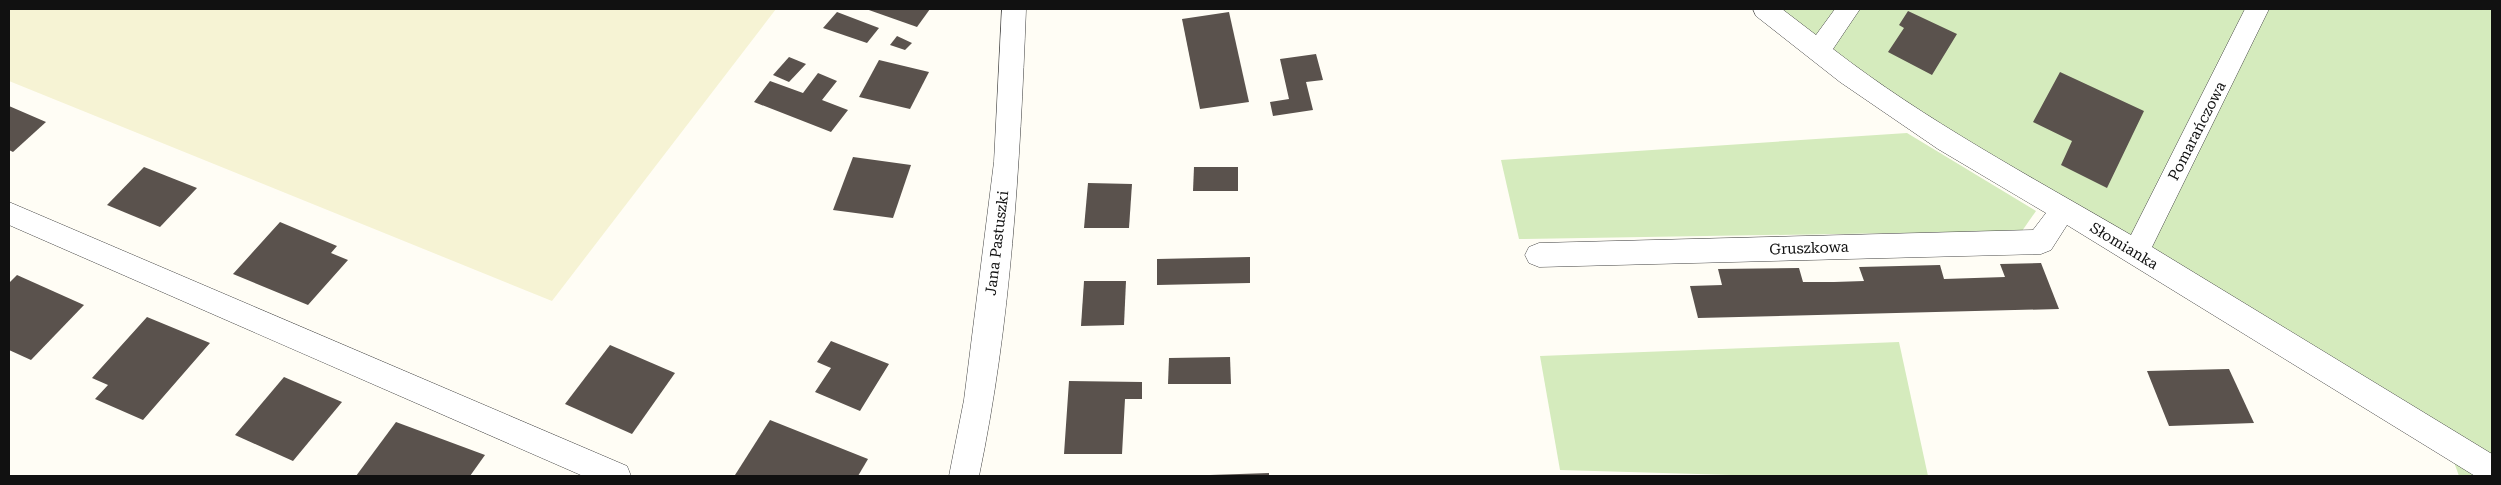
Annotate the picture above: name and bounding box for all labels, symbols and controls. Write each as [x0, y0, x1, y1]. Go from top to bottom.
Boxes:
street label: Pomarańczowa [2164, 78, 2230, 184]
street label: Jana Pastuszki [982, 189, 1012, 297]
street label: Słomianka [2087, 219, 2161, 273]
street label: Gruszkowa [1769, 238, 1849, 258]

